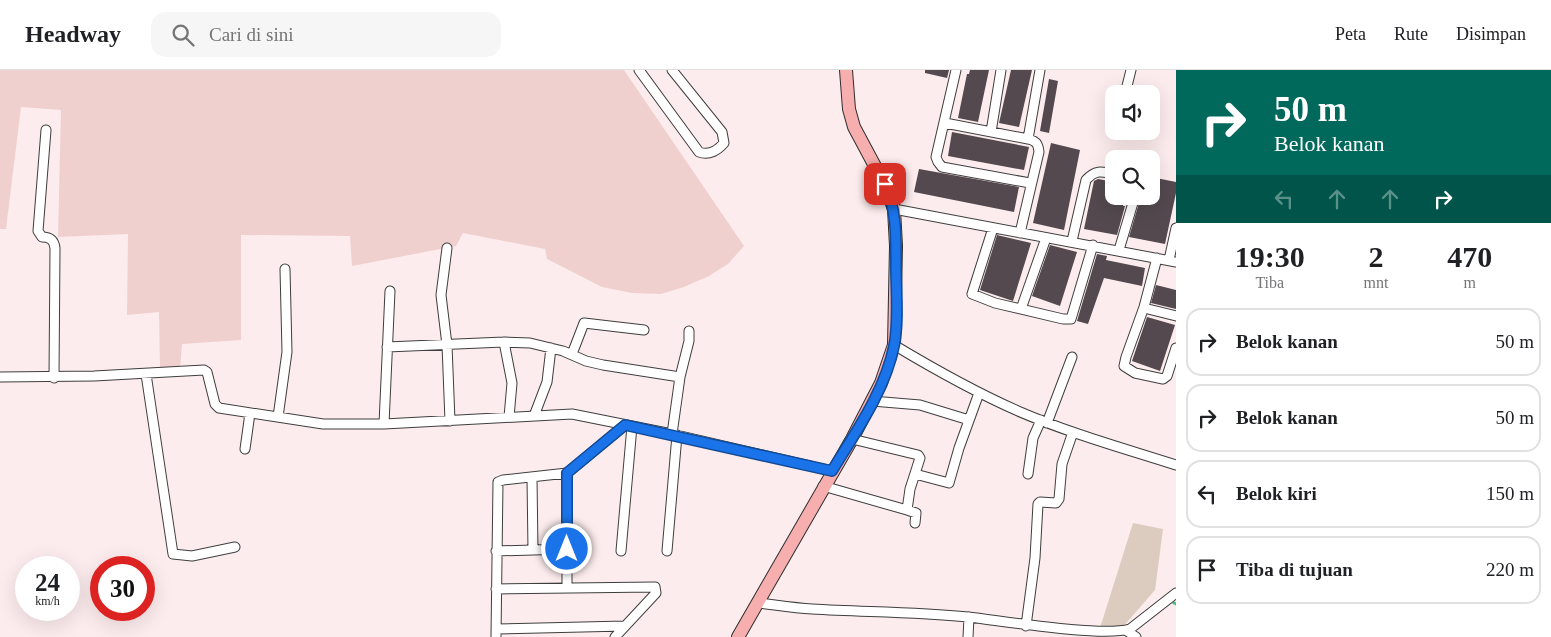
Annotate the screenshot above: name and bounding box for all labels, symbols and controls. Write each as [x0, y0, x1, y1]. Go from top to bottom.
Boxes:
search box [151, 12, 501, 57]
text: Headway [25, 21, 121, 47]
icon: search [169, 21, 197, 49]
text: Cari di sini [209, 24, 293, 45]
text: Peta [1335, 24, 1366, 44]
text: Rute [1394, 24, 1428, 44]
text: Disimpan [1456, 24, 1526, 44]
map controls [1105, 85, 1160, 205]
button: sound [1105, 85, 1160, 140]
icon: right [1191, 90, 1256, 155]
text: 50 m [1274, 90, 1347, 129]
text: Belok kanan [1274, 131, 1385, 156]
button: search [1105, 150, 1160, 205]
pin [864, 163, 906, 205]
icon: arrive [871, 170, 899, 198]
icon: left [1270, 185, 1298, 213]
icon: ahead [1323, 185, 1351, 213]
icon: ahead [1376, 185, 1404, 213]
icon: right [1429, 185, 1457, 213]
text: 19:30 [1235, 240, 1305, 273]
text: 2 [1368, 240, 1383, 273]
text: 470 [1447, 240, 1492, 273]
text: Tiba [1255, 274, 1284, 291]
text: mnt [1364, 274, 1388, 291]
text: m [1463, 274, 1476, 291]
icon: right [1193, 328, 1221, 356]
text: Belok kanan [1236, 331, 1338, 352]
text: 50 m [1495, 331, 1534, 352]
icon: right [1193, 404, 1221, 432]
text: Belok kanan [1236, 407, 1338, 428]
text: 50 m [1495, 407, 1534, 428]
icon: left [1193, 480, 1221, 508]
text: Belok kiri [1236, 483, 1317, 504]
text: 150 m [1486, 483, 1534, 504]
position arrow [540, 522, 592, 574]
speed limit sign: 30 [90, 556, 155, 621]
icon: arrive [1193, 556, 1221, 584]
text: Tiba di tujuan [1236, 559, 1353, 580]
text: 220 m [1486, 559, 1534, 580]
text: 24 [35, 569, 60, 596]
text: km/h [35, 594, 60, 608]

